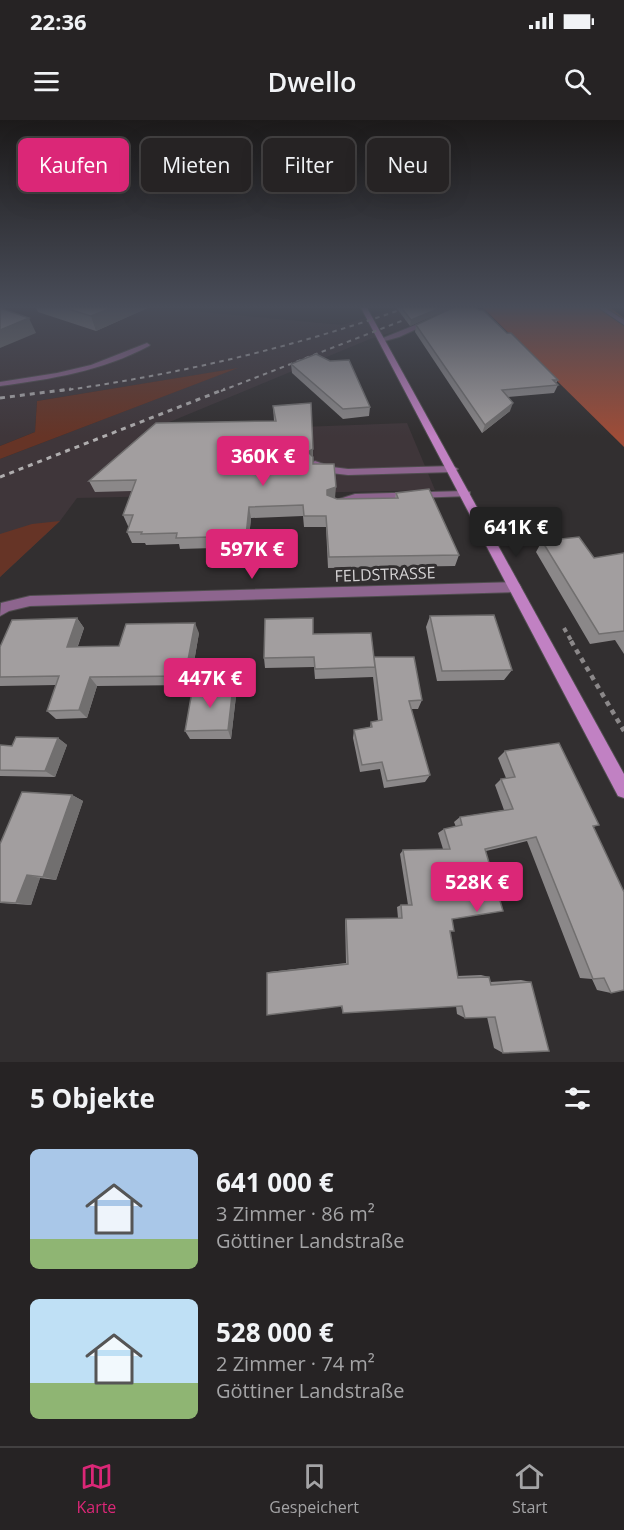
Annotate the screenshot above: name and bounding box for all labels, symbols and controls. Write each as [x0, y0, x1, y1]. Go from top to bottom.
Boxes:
text: 22:36 [30, 6, 87, 36]
text: Dwello [268, 63, 356, 100]
icon: menu [30, 65, 63, 98]
icon: search [561, 65, 594, 98]
chip: Kaufen [18, 138, 129, 192]
chip: Mieten [141, 138, 251, 192]
chip: Filter [263, 138, 355, 192]
chip: Neu [367, 138, 449, 192]
pin: 360K € [214, 436, 312, 487]
text: 360K € [231, 442, 295, 469]
pin: 641K € [467, 507, 565, 558]
text: 641K € [484, 513, 548, 540]
pin: 597K € [203, 529, 301, 580]
text: 597K € [220, 535, 284, 562]
street label: FELDSTRASSE [334, 561, 436, 587]
pin: 447K € [161, 658, 259, 709]
text: 447K € [178, 664, 242, 691]
pin: 528K € [428, 862, 526, 913]
text: 528K € [445, 868, 509, 895]
text: 5 Objekte [30, 1080, 155, 1116]
icon: filters [561, 1082, 594, 1115]
text: 641 000 € [216, 1164, 334, 1200]
icon: home [78, 1173, 150, 1245]
text: 3 Zimmer · 86 m² [216, 1200, 375, 1227]
text: Göttiner Landstraße [216, 1227, 404, 1254]
text: 528 000 € [216, 1314, 334, 1350]
icon: home [78, 1323, 150, 1395]
text: 2 Zimmer · 74 m² [216, 1350, 375, 1377]
text: Göttiner Landstraße [216, 1377, 404, 1404]
tab: Karte [76, 1460, 116, 1518]
tab: Gespeichert [269, 1460, 359, 1518]
tab: Start [512, 1460, 548, 1518]

